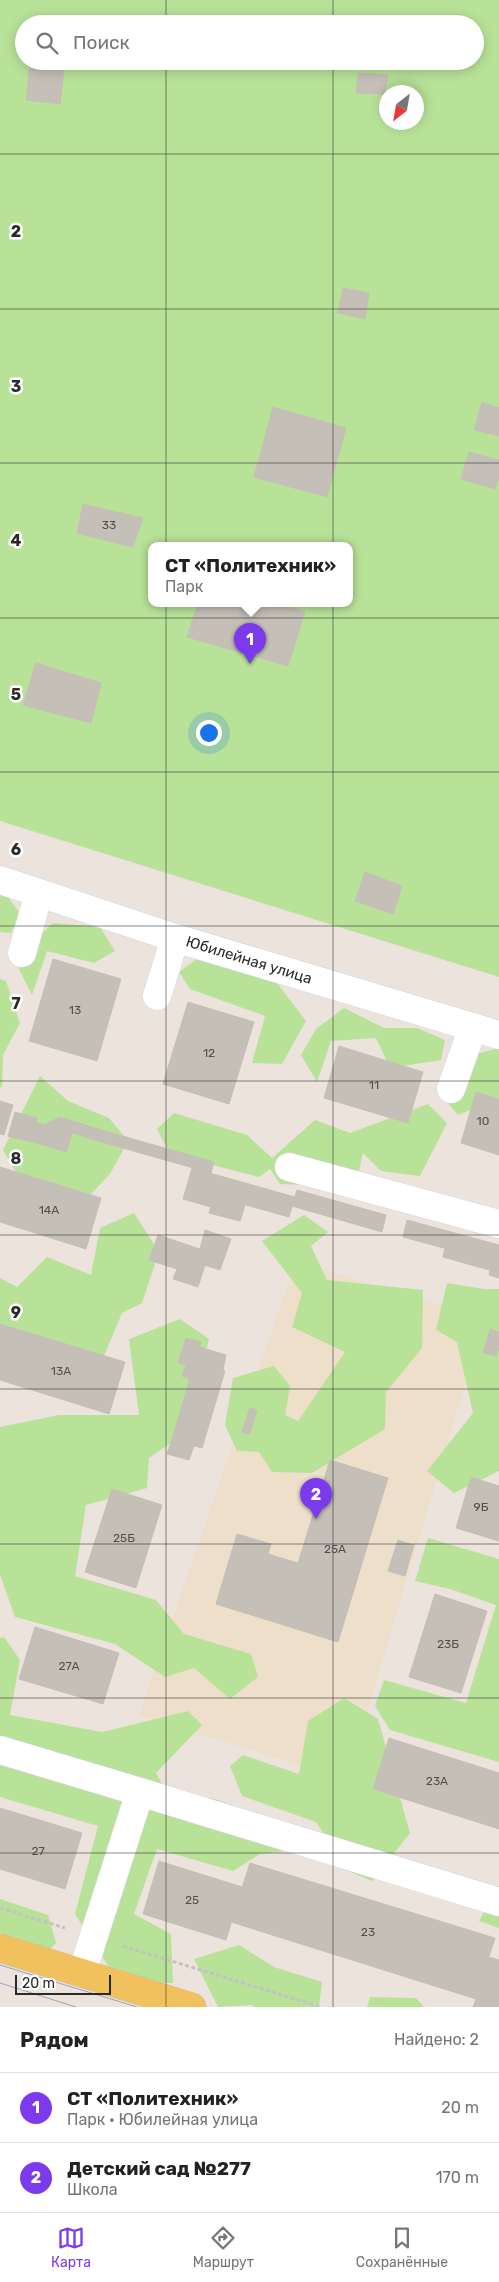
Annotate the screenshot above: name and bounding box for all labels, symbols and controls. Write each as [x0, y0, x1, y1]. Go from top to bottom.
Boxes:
search box [15, 15, 484, 70]
icon: search [33, 29, 61, 57]
text: Поиск [73, 31, 130, 54]
north arrow [379, 85, 424, 130]
text: 2 [11, 222, 21, 241]
text: 3 [11, 377, 21, 396]
house number: 33 [102, 518, 116, 532]
text: 4 [11, 531, 22, 550]
popup [148, 542, 353, 607]
text: СТ «Политехник» [165, 554, 336, 577]
text: Парк [165, 577, 203, 596]
pin: 1 [234, 623, 266, 664]
text: 5 [11, 685, 21, 704]
your location [196, 720, 222, 746]
text: 6 [11, 840, 21, 859]
street label: Юбилейная улица [184, 932, 314, 988]
text: 7 [11, 994, 21, 1013]
house number: 13 [69, 1003, 81, 1017]
house number: 12 [203, 1046, 215, 1060]
house number: 11 [369, 1078, 379, 1092]
house number: 10 [477, 1114, 489, 1128]
text: 8 [11, 1149, 22, 1168]
house number: 14А [39, 1203, 59, 1217]
text: 9 [11, 1303, 21, 1322]
house number: 13А [51, 1364, 71, 1378]
pin: 2 [300, 1478, 332, 1519]
house number: 9Б [474, 1500, 489, 1514]
house number: 25Б [113, 1531, 135, 1545]
house number: 25А [324, 1542, 346, 1556]
house number: 23Б [437, 1637, 459, 1651]
house number: 27А [58, 1659, 80, 1673]
house number: 23А [426, 1774, 448, 1788]
house number: 27 [31, 1844, 45, 1858]
house number: 25 [185, 1893, 199, 1907]
house number: 23 [361, 1925, 375, 1939]
scale bar [15, 1972, 111, 1995]
text: 20 m [22, 1975, 55, 1992]
text: Рядом [20, 2027, 89, 2052]
text: Найдено: 2 [394, 2030, 479, 2049]
text: СТ «Политехник» [67, 2087, 238, 2110]
text: 1 [32, 2098, 40, 2117]
text: 20 m [441, 2098, 479, 2117]
text: Парк · Юбилейная улица [67, 2110, 258, 2129]
text: Детский сад №277 [67, 2157, 251, 2180]
text: 2 [31, 2168, 41, 2187]
text: 170 m [436, 2168, 479, 2187]
text: Школа [67, 2180, 118, 2199]
tab: Карта [51, 2224, 91, 2271]
tab: Маршрут [193, 2224, 254, 2271]
tab: Сохранённые [356, 2224, 448, 2271]

